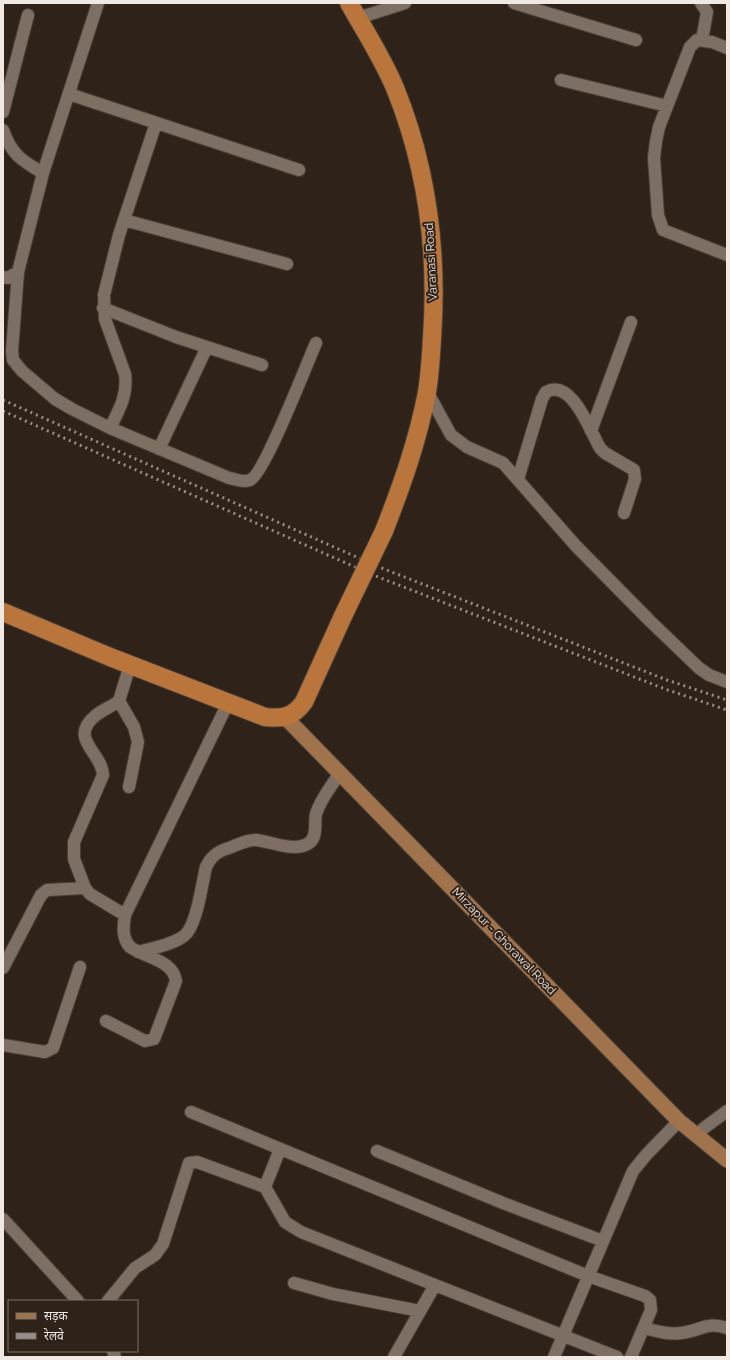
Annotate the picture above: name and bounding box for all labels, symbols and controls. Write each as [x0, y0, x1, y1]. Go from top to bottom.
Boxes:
street label: Varanasi Road [422, 222, 440, 302]
street label: Mirzapur - Ghorawal Road [449, 884, 559, 998]
legend [8, 1300, 138, 1352]
text: सड़क [44, 1309, 69, 1323]
text: रेलवे [44, 1328, 64, 1343]

